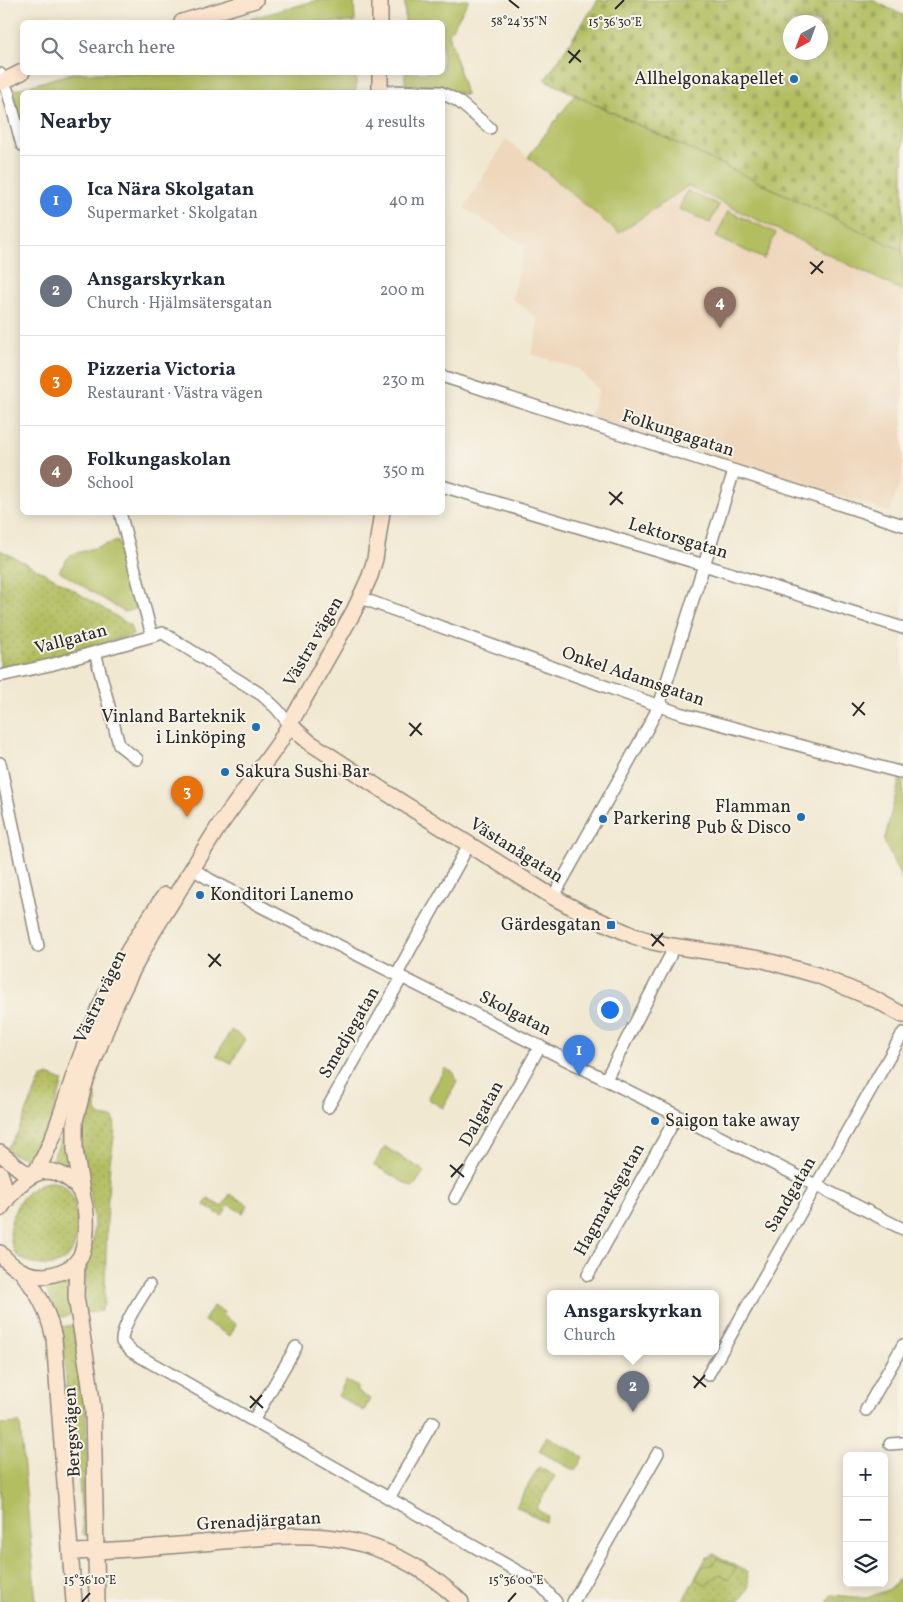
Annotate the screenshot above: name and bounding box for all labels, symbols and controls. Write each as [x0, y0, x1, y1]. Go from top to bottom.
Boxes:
text: 58°24'35"N [491, 14, 547, 30]
text: 15°36'30"E [588, 15, 642, 31]
north arrow [783, 15, 828, 60]
search box [20, 20, 445, 75]
icon: search [38, 34, 66, 62]
text: Search here [78, 35, 175, 61]
place label: Allhelgonakapellet [634, 67, 784, 92]
marker: Allhelgonakapellet [788, 73, 800, 85]
text: Nearby [40, 108, 111, 137]
text: 4 results [365, 112, 425, 134]
text: Ica Nära Skolgatan [87, 177, 254, 203]
text: 1 [53, 190, 59, 212]
text: 40 m [389, 190, 425, 212]
text: Supermarket · Skolgatan [87, 203, 258, 225]
text: Ansgarskyrkan [87, 267, 226, 293]
text: 2 [52, 280, 60, 302]
text: 200 m [380, 280, 425, 302]
pin: 4 [704, 287, 736, 328]
text: Church · Hjälmsätersgatan [87, 293, 272, 315]
text: Pizzeria Victoria [87, 357, 236, 383]
text: 3 [52, 370, 60, 392]
text: 230 m [382, 370, 425, 392]
text: Restaurant · Västra vägen [87, 383, 263, 405]
street label: Folkungagatan [619, 404, 738, 464]
text: Folkungaskolan [87, 447, 231, 473]
text: 4 [51, 460, 61, 482]
text: 350 m [382, 460, 425, 482]
text: School [87, 473, 134, 495]
street label: Lektorsgatan [625, 512, 731, 566]
street label: Västra vägen [278, 592, 350, 692]
street label: Vallgatan [32, 618, 110, 662]
street label: Onkel Adamsgatan [558, 641, 708, 713]
place label: Vinland Barteknik i Linköping [101, 705, 246, 751]
marker: Vinland Barteknik i Linköping [250, 721, 262, 733]
place label: Sakura Sushi Bar [235, 760, 370, 785]
marker: Sakura Sushi Bar [219, 766, 231, 778]
pin: 3 [171, 776, 203, 817]
place label: Flamman Pub & Disco [696, 795, 791, 841]
place label: Parkering [613, 807, 691, 832]
marker: Flamman Pub & Disco [795, 811, 807, 823]
street label: Västanågatan [464, 812, 568, 890]
marker: Parkering [597, 813, 609, 825]
place label: Konditori Lanemo [210, 883, 353, 908]
marker: Konditori Lanemo [194, 889, 206, 901]
place label: Gärdesgatan [501, 913, 601, 938]
marker: Gärdesgatan [605, 919, 617, 931]
street label: Västra vägen [68, 946, 134, 1048]
street label: Smedjegatan [314, 982, 386, 1083]
street label: Skolgatan [474, 985, 556, 1043]
your location [597, 997, 623, 1023]
pin: 1 [563, 1035, 595, 1076]
street label: Dalgatan [454, 1076, 510, 1151]
place label: Saigon take away [665, 1109, 800, 1134]
marker: Saigon take away [649, 1115, 661, 1127]
street label: Hagmarksgatan [569, 1139, 651, 1261]
street label: Sandgatan [759, 1152, 823, 1238]
popup [547, 1290, 719, 1355]
text: Ansgarskyrkan [564, 1299, 702, 1325]
text: Church [564, 1325, 616, 1347]
pin: 2 [617, 1371, 649, 1412]
street label: Bergsvägen [58, 1386, 88, 1478]
map controls [843, 1452, 888, 1587]
button: + [843, 1452, 888, 1497]
button: − [843, 1497, 888, 1542]
street label: Grenadjärgatan [196, 1506, 322, 1538]
button: layers [843, 1542, 888, 1587]
text: 15°36'10"E [64, 1573, 116, 1589]
text: 15°36'00"E [488, 1573, 544, 1589]

